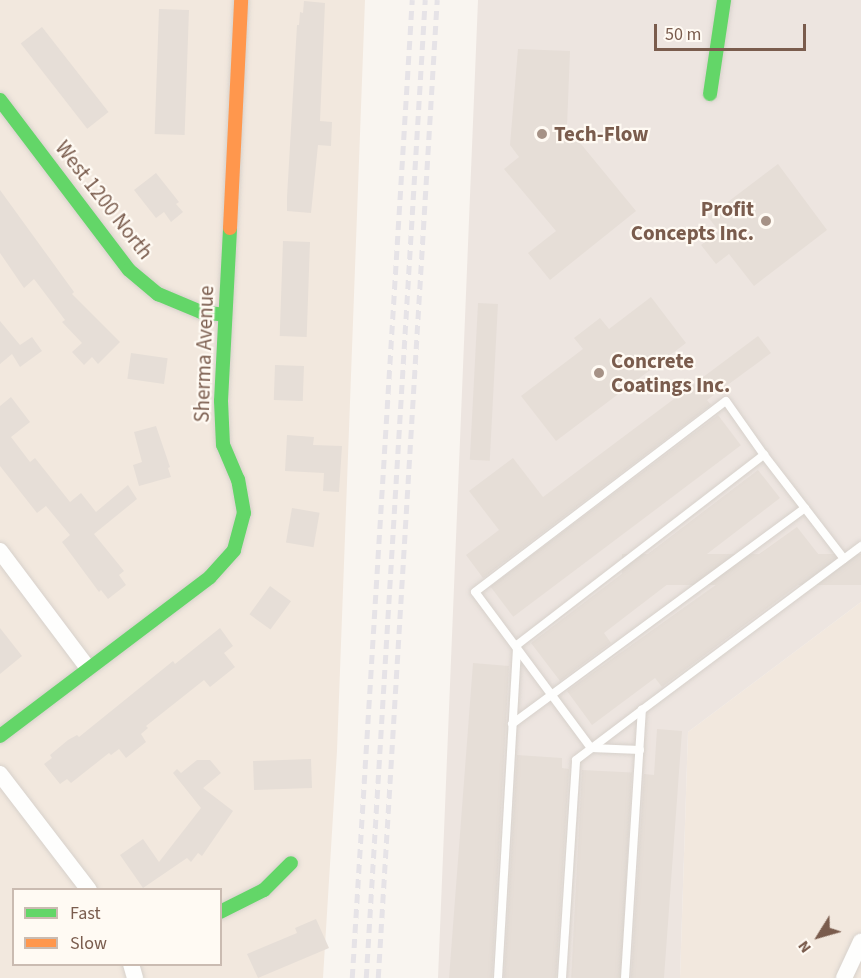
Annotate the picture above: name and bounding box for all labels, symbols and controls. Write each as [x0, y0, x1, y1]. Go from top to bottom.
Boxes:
scale bar [657, 12, 808, 50]
text: 50 m [665, 22, 701, 47]
place label: Tech-Flow [554, 121, 649, 147]
marker: Tech-Flow [535, 127, 549, 141]
street label: West 1200 North [50, 136, 158, 264]
place label: Profit Concepts Inc. [631, 196, 754, 246]
marker: Profit Concepts Inc. [759, 214, 773, 228]
street label: Sherma Avenue [189, 285, 219, 423]
place label: Concrete Coatings Inc. [611, 348, 730, 398]
marker: Concrete Coatings Inc. [592, 366, 606, 380]
legend [12, 888, 222, 966]
text: Fast [70, 901, 101, 926]
north arrow [789, 906, 849, 966]
text: Slow [70, 931, 107, 956]
text: N [793, 936, 817, 958]

